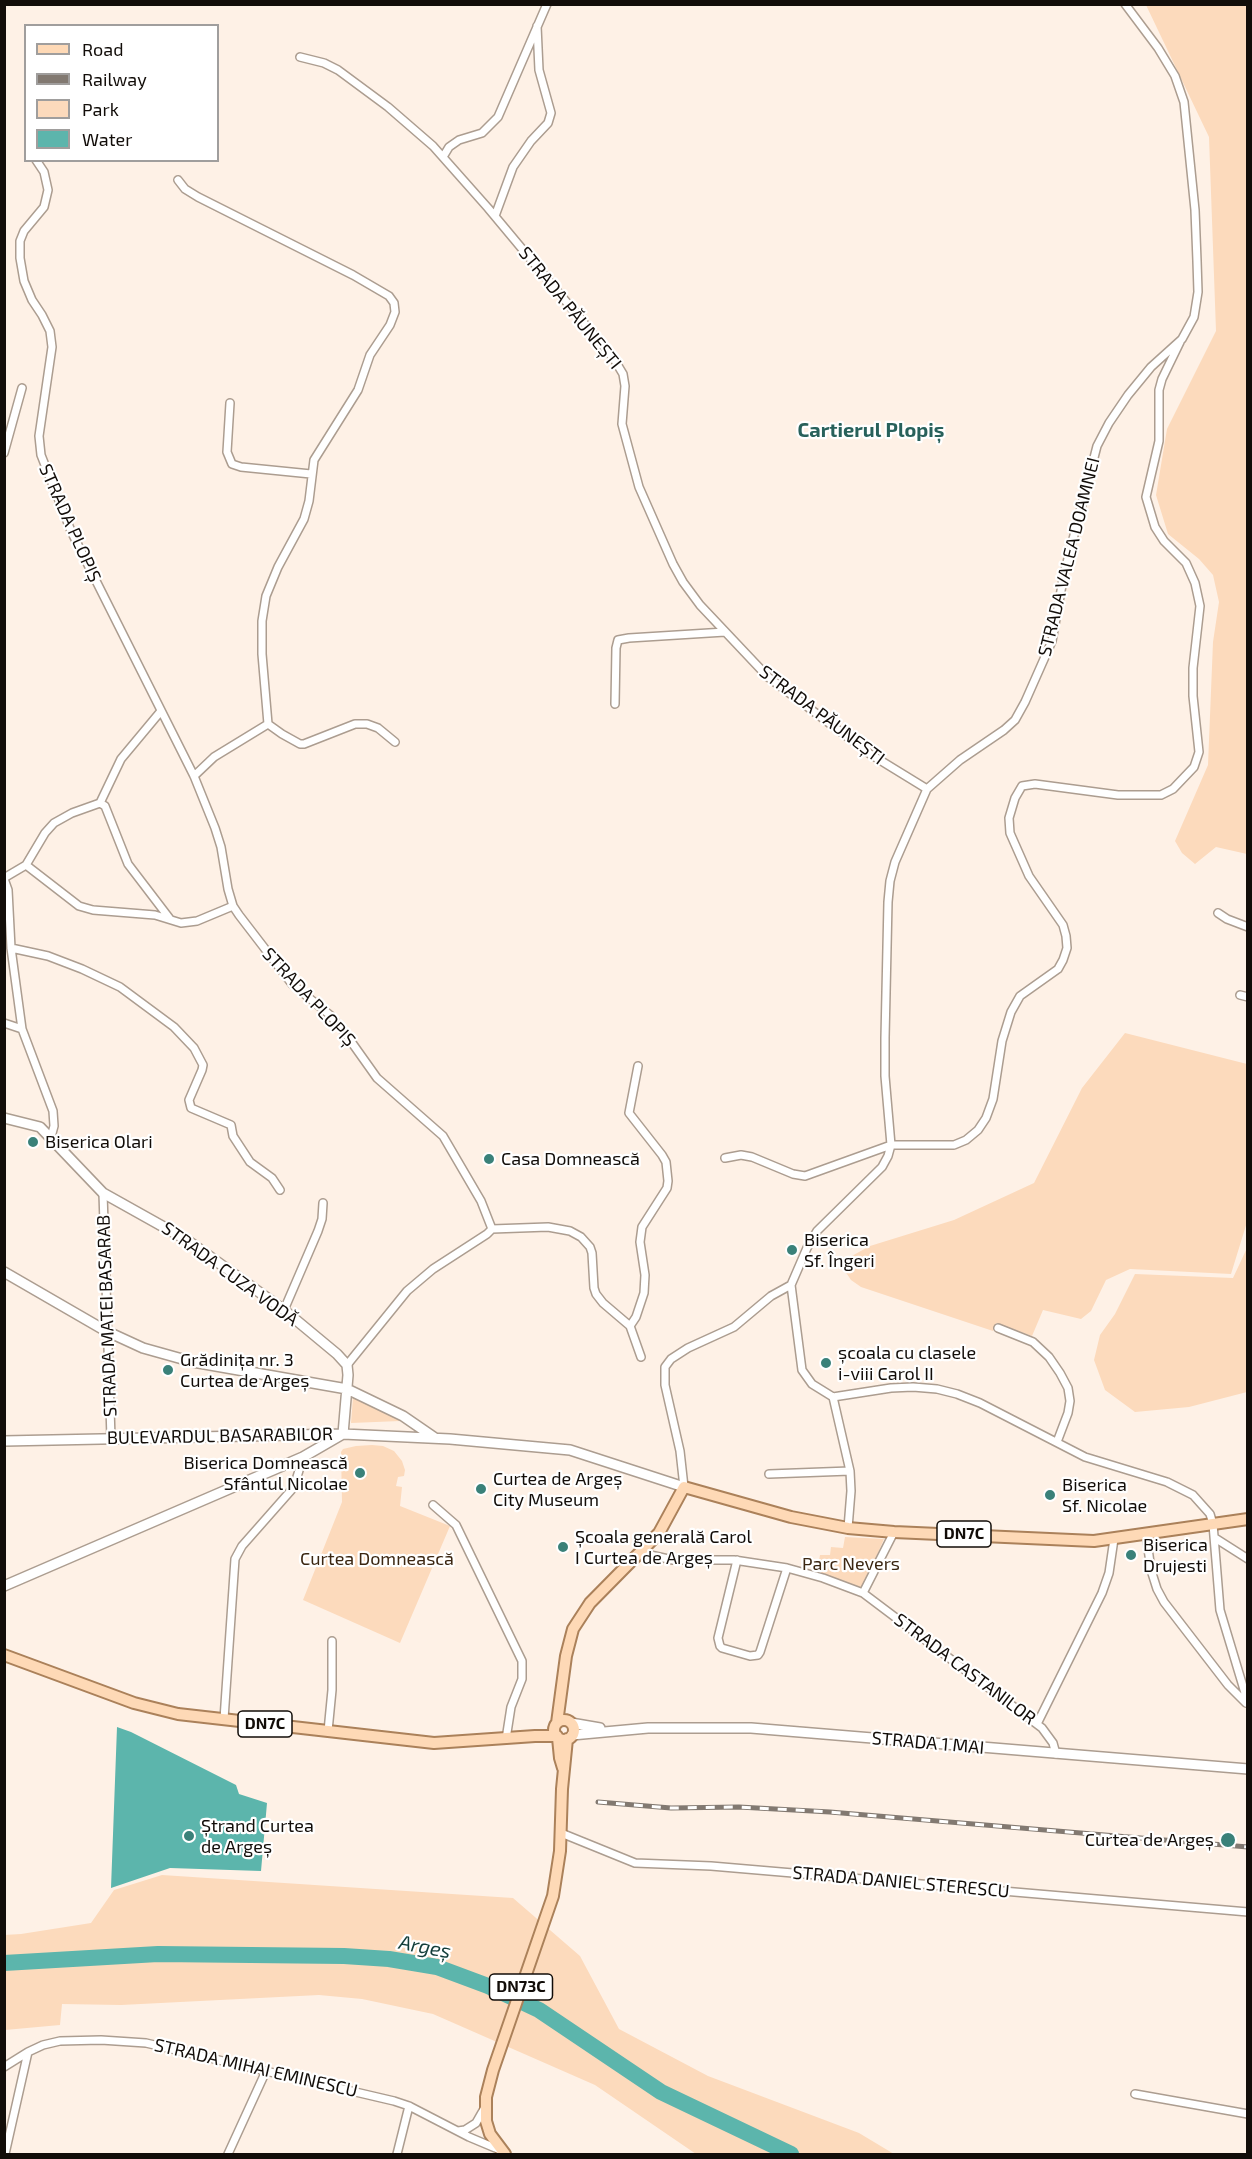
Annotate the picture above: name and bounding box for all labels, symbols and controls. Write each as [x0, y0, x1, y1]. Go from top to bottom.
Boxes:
legend [24, 24, 219, 162]
text: Road [82, 38, 123, 60]
text: Railway [82, 68, 147, 90]
text: Park [82, 98, 119, 120]
text: Water [82, 128, 132, 150]
street label: STRADA PĂUNEȘTI [514, 242, 626, 374]
district label: Cartierul Plopiș [798, 418, 944, 442]
street label: STRADA VALEA DOAMNEI [1034, 455, 1104, 659]
street label: STRADA PLOPIȘ [34, 461, 106, 585]
street label: STRADA PĂUNEȘTI [755, 661, 889, 769]
street label: STRADA PLOPIȘ [258, 943, 360, 1051]
place label: Biserica Olari [45, 1131, 153, 1153]
marker: Biserica Olari [26, 1135, 40, 1149]
place label: Casa Domnească [501, 1148, 640, 1170]
marker: Casa Domnească [482, 1152, 496, 1166]
street label: STRADA MATEI BASARAB [93, 1215, 121, 1417]
street label: STRADA CUZA VODĂ [157, 1217, 303, 1331]
place label: Biserica Sf. Îngeri [804, 1229, 875, 1272]
marker: Biserica Sf. Îngeri [785, 1243, 799, 1257]
place label: școala cu clasele i-viii Carol II [838, 1342, 976, 1384]
place label: Grădinița nr. 3 Curtea de Argeș [180, 1349, 309, 1392]
marker: școala cu clasele i-viii Carol II [819, 1356, 833, 1370]
marker: Grădinița nr. 3 Curtea de Argeș [161, 1363, 175, 1377]
street label: BULEVARDUL BASARABILOR [107, 1423, 333, 1449]
place label: Biserica Domnească Sfântul Nicolae [183, 1452, 348, 1494]
marker: Biserica Domnească Sfântul Nicolae [353, 1466, 367, 1480]
place label: Curtea de Argeș City Museum [493, 1468, 622, 1510]
place label: Biserica Sf. Nicolae [1062, 1474, 1147, 1516]
marker: Curtea de Argeș City Museum [474, 1482, 488, 1496]
marker: Biserica Sf. Nicolae [1043, 1488, 1057, 1502]
road number: DN7C [937, 1521, 991, 1547]
place label: Școala generală Carol I Curtea de Argeș [575, 1526, 752, 1568]
place label: Biserica Drujesti [1143, 1534, 1208, 1576]
marker: Școala generală Carol I Curtea de Argeș [556, 1540, 570, 1554]
park label: Curtea Domnească [300, 1548, 454, 1570]
marker: Biserica Drujesti [1124, 1548, 1138, 1562]
park label: Parc Nevers [802, 1553, 900, 1575]
street label: STRADA CASTANILOR [890, 1609, 1040, 1729]
road number: DN7C [238, 1711, 292, 1737]
street label: STRADA 1 MAI [871, 1727, 985, 1759]
place label: Ștrand Curtea de Argeș [201, 1815, 314, 1858]
marker: Ștrand Curtea de Argeș [182, 1829, 196, 1843]
place label: Curtea de Argeș [1085, 1829, 1214, 1851]
marker: Curtea de Argeș [1219, 1831, 1237, 1849]
street label: STRADA DANIEL STERESCU [791, 1862, 1011, 1902]
water label: Argeș [397, 1930, 453, 1964]
road number: DN73C [490, 1974, 552, 2000]
street label: STRADA MIHAI EMINESCU [152, 2034, 360, 2102]

